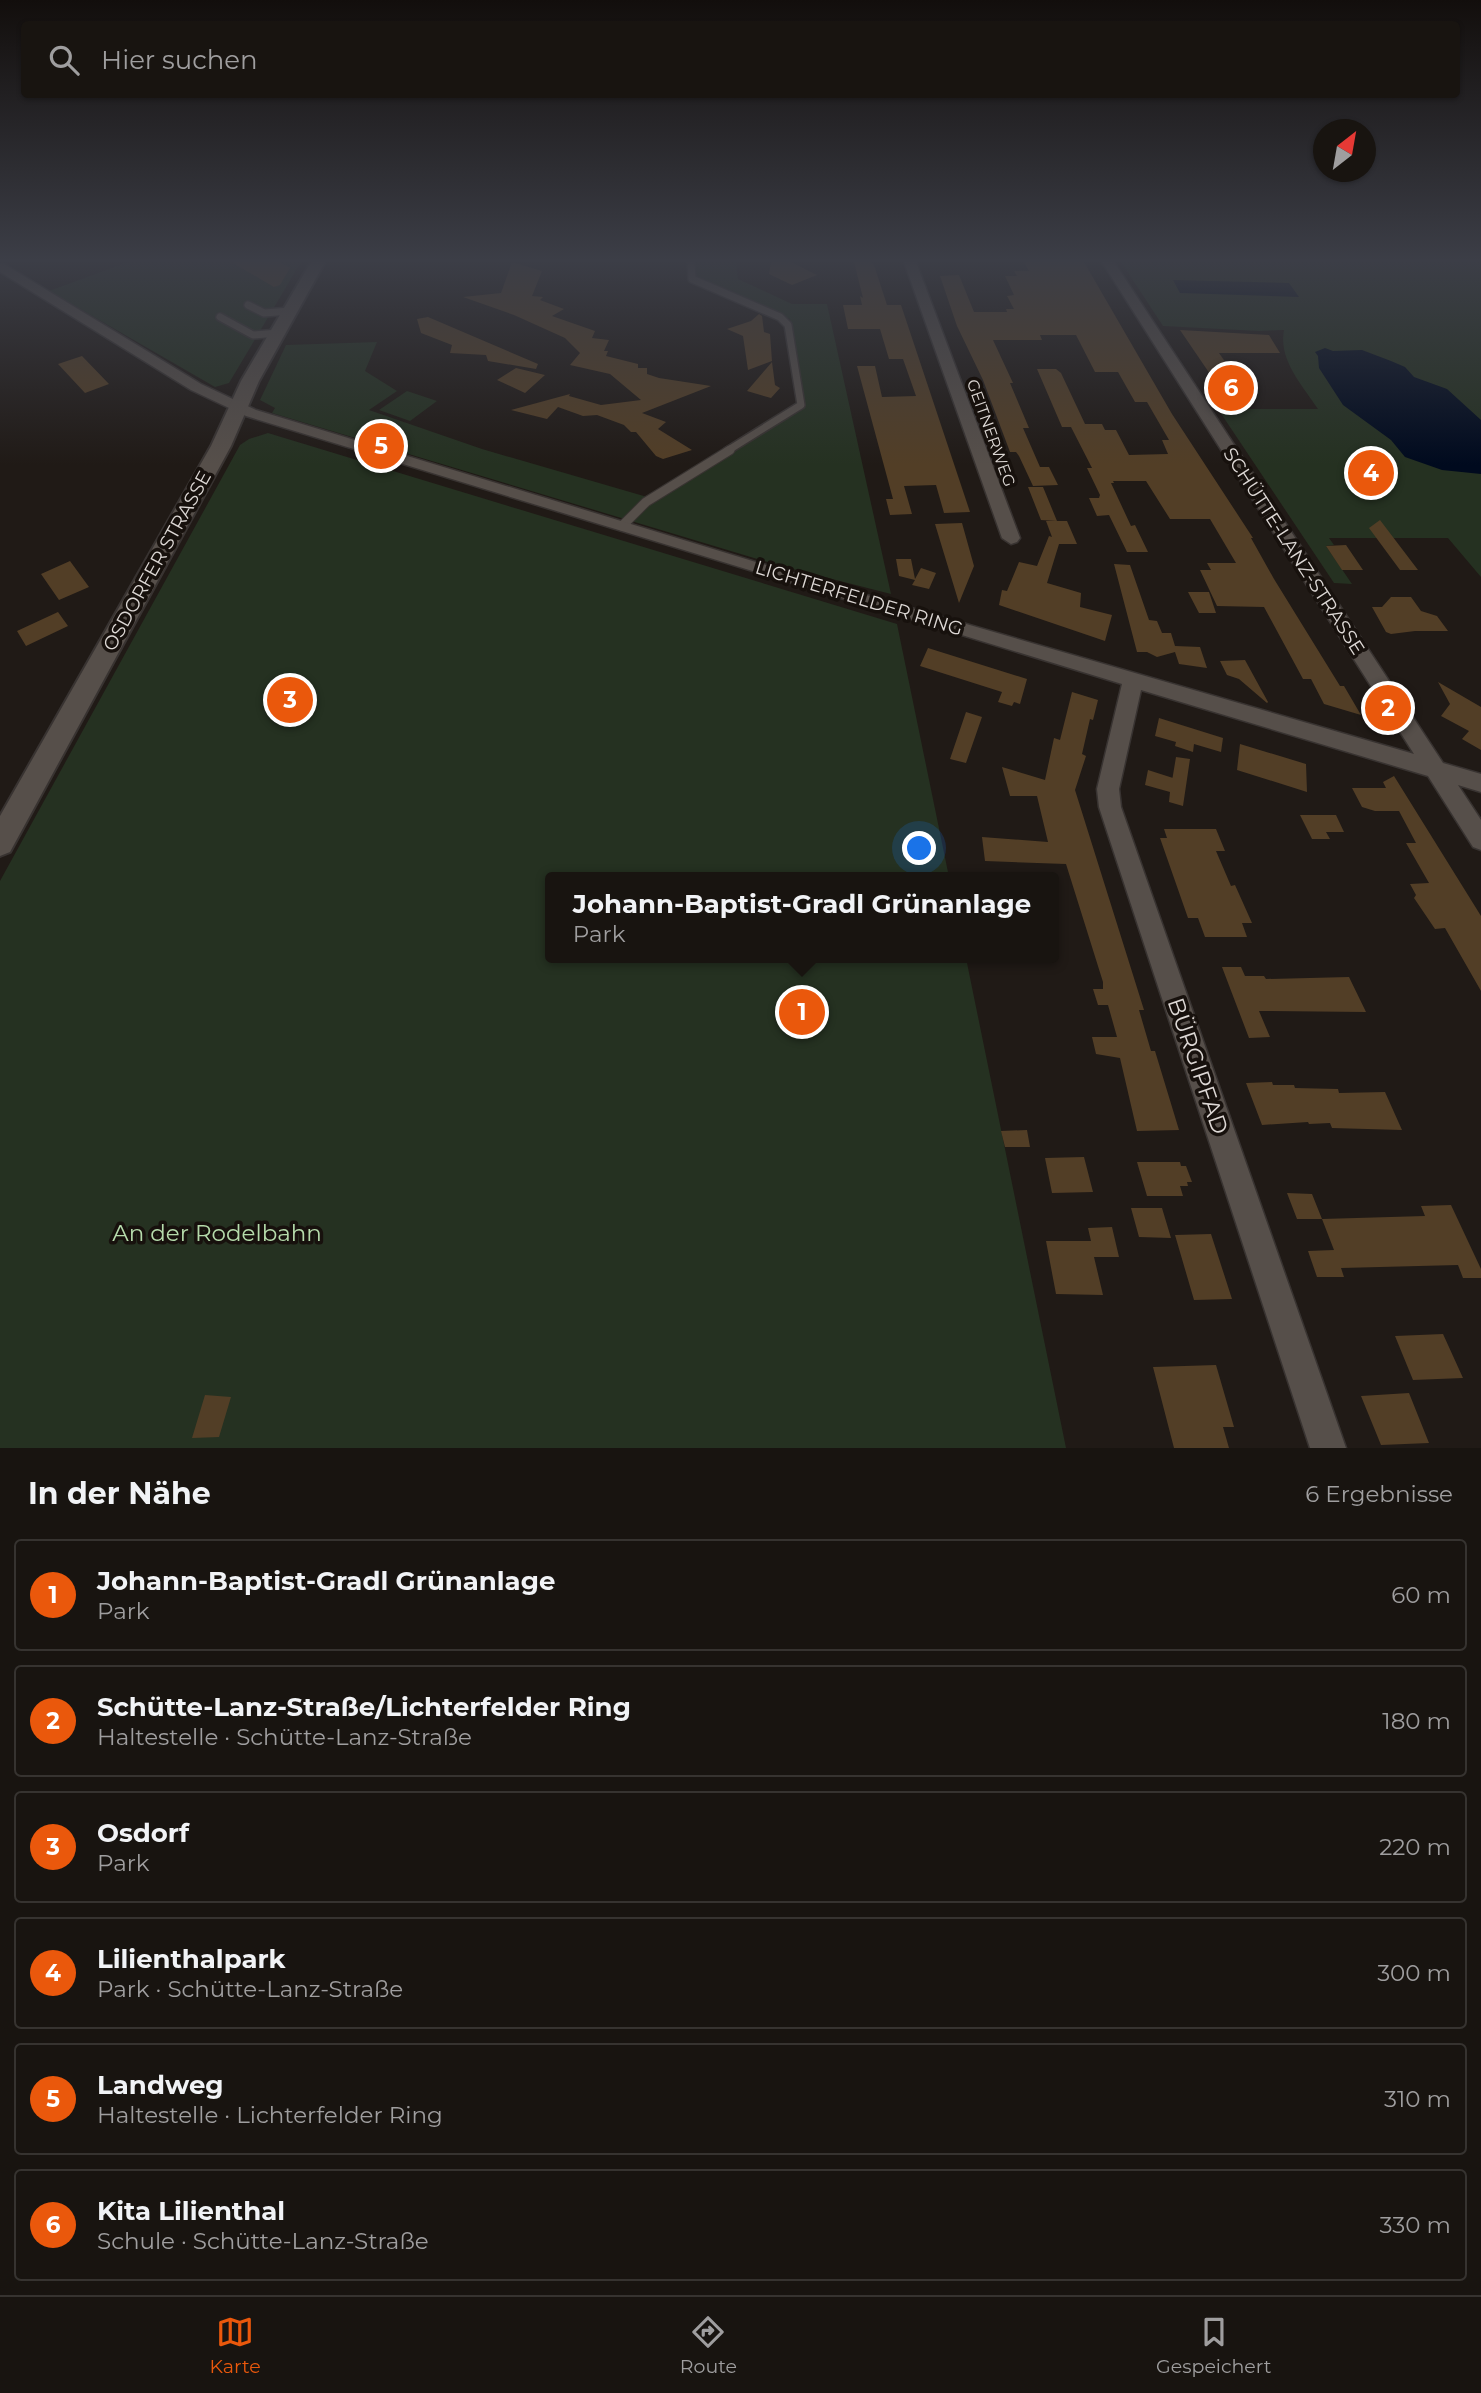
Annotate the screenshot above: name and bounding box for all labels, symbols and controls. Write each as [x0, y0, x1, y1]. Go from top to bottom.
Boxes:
search box [21, 21, 1460, 98]
icon: search [45, 41, 83, 79]
text: Hier suchen [101, 44, 258, 76]
north arrow [1313, 119, 1376, 182]
pin: 6 [1208, 362, 1254, 414]
street label: GEITNERWEG [963, 377, 1019, 489]
pin: 5 [358, 420, 404, 472]
street label: SCHÜTTE-LANZ-STRASSE [1218, 443, 1370, 659]
pin: 4 [1348, 447, 1394, 499]
street label: OSDORFER STRASSE [98, 467, 216, 655]
street label: LICHTERFELDER RING [752, 555, 966, 641]
pin: 3 [267, 674, 313, 726]
pin: 2 [1365, 682, 1411, 734]
your location [902, 831, 936, 865]
popup [545, 872, 1059, 963]
text: Johann-Baptist-Gradl Grünanlage [573, 888, 1031, 920]
text: Park [573, 920, 625, 948]
pin: 1 [779, 986, 825, 1038]
street label: BÜRGIPFAD [1162, 994, 1234, 1138]
park label: An der Rodelbahn [112, 1219, 322, 1247]
text: In der Nähe [28, 1475, 211, 1512]
text: 6 Ergebnisse [1305, 1480, 1453, 1508]
text: Johann-Baptist-Gradl Grünanlage [97, 1565, 555, 1597]
text: 1 [48, 1581, 58, 1609]
text: 60 m [1391, 1581, 1451, 1609]
text: Park [97, 1597, 150, 1625]
text: Schütte-Lanz-Straße/Lichterfelder Ring [97, 1691, 631, 1723]
text: 2 [46, 1707, 60, 1735]
text: 180 m [1382, 1707, 1451, 1735]
text: Haltestelle · Schütte-Lanz-Straße [97, 1723, 472, 1751]
text: Osdorf [97, 1817, 189, 1849]
text: 3 [46, 1833, 60, 1861]
text: 220 m [1379, 1833, 1451, 1861]
text: Park [97, 1849, 150, 1877]
text: Lilienthalpark [97, 1943, 286, 1975]
text: 4 [45, 1959, 61, 1987]
text: 300 m [1377, 1959, 1451, 1987]
text: Park · Schütte-Lanz-Straße [97, 1975, 403, 2003]
text: Landweg [97, 2069, 224, 2101]
text: 5 [46, 2085, 60, 2113]
text: 310 m [1384, 2085, 1451, 2113]
text: Haltestelle · Lichterfelder Ring [97, 2101, 443, 2129]
text: Kita Lilienthal [97, 2195, 285, 2227]
text: 6 [46, 2211, 60, 2239]
text: 330 m [1380, 2211, 1451, 2239]
text: Schule · Schütte-Lanz-Straße [97, 2227, 429, 2255]
tab: Karte [210, 2313, 261, 2378]
tab: Route [680, 2313, 737, 2378]
tab: Gespeichert [1156, 2313, 1271, 2378]

